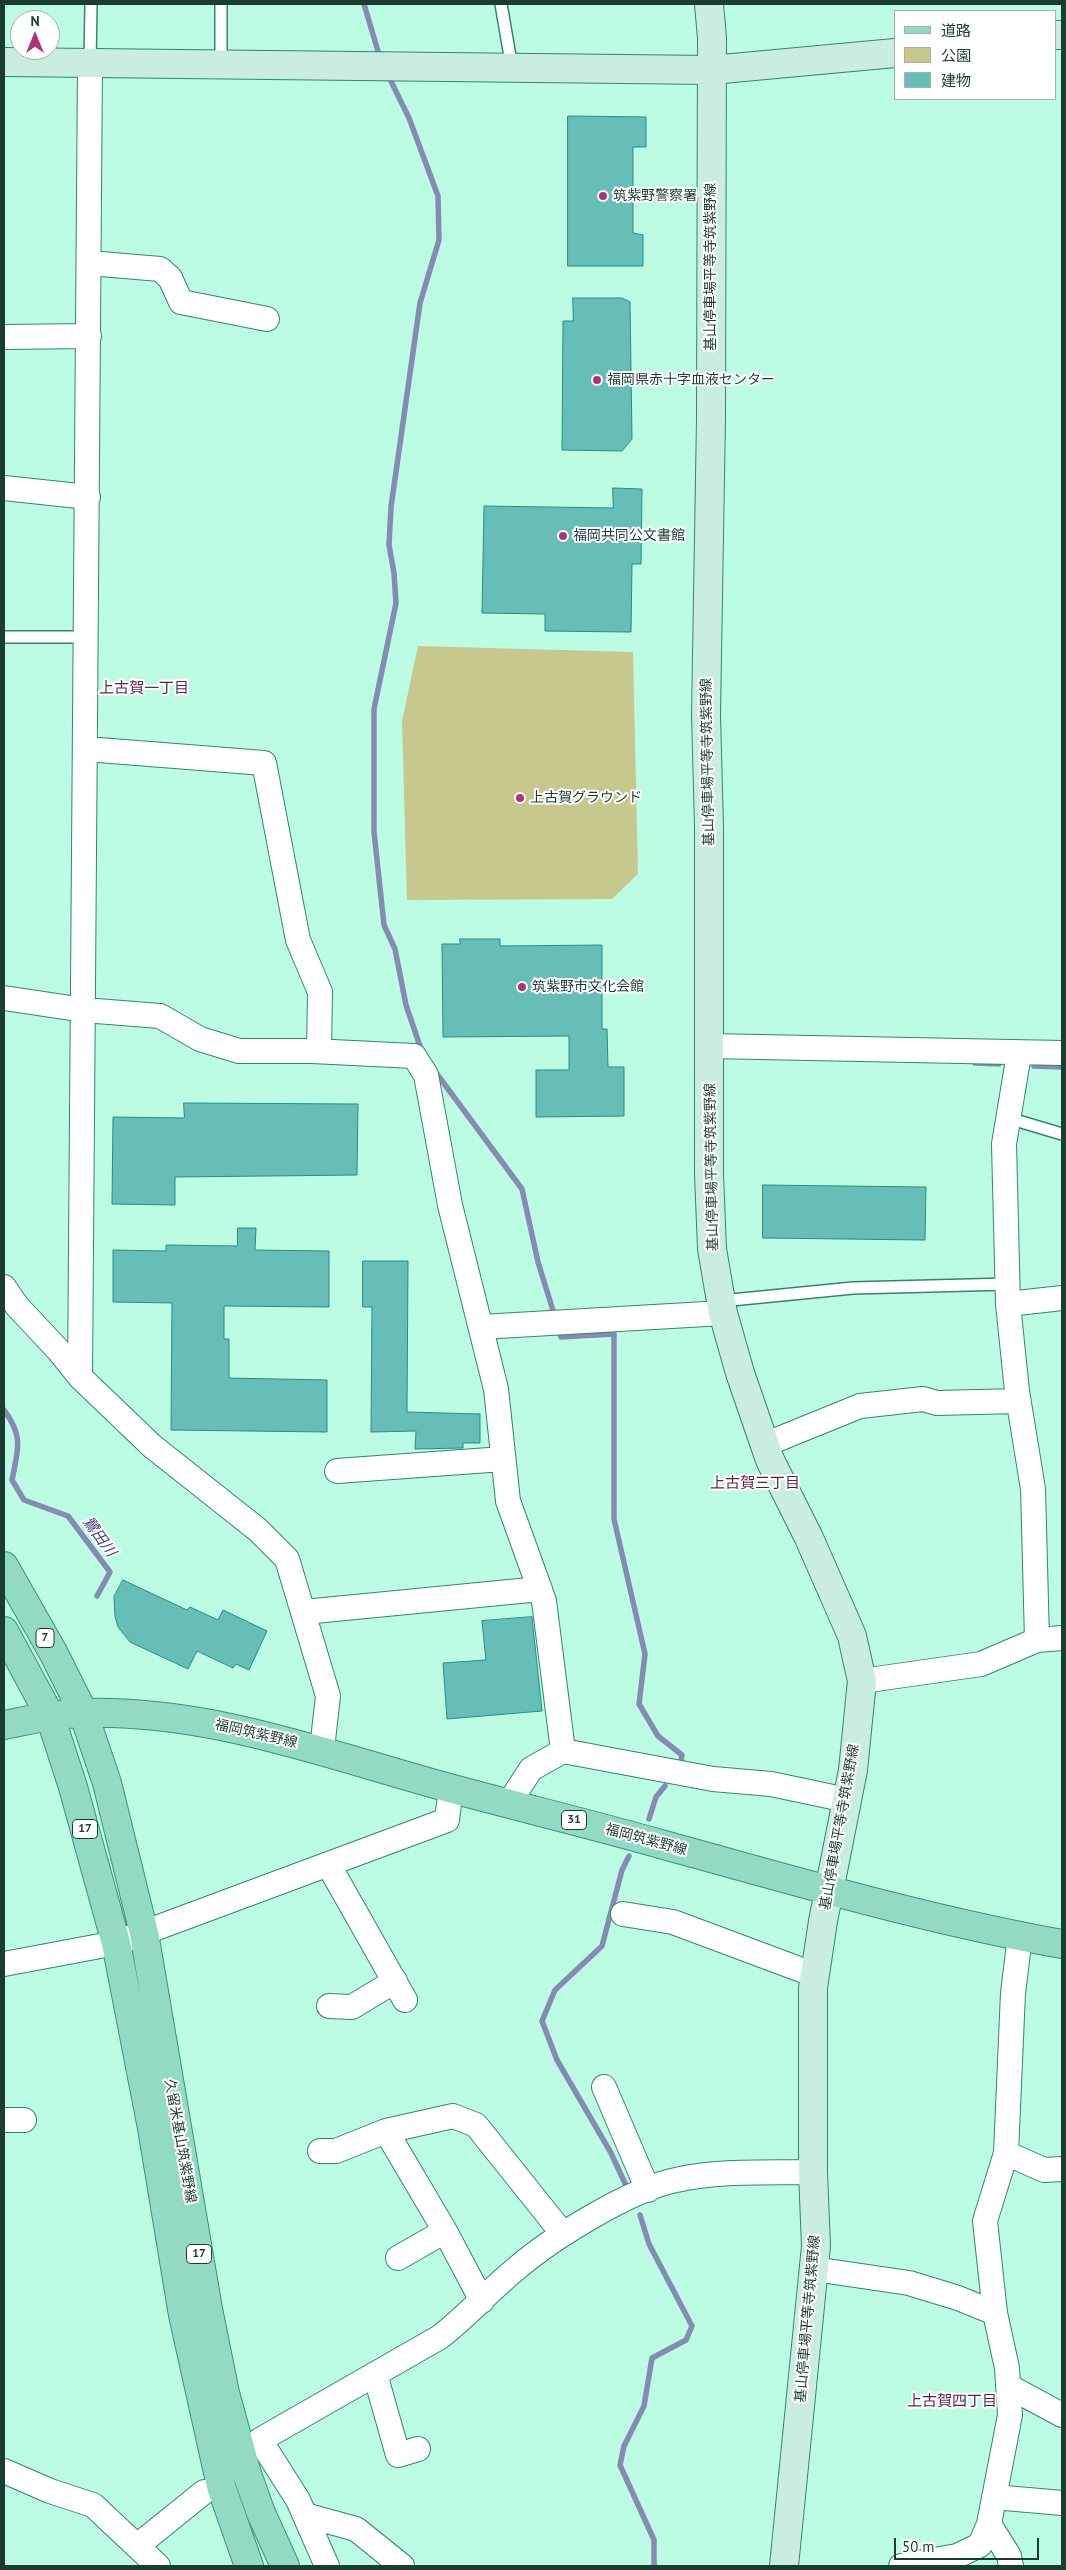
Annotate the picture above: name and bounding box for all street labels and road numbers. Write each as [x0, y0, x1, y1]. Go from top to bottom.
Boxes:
street label: 基山停車場平等寺筑紫野線 [703, 183, 719, 351]
street label: 基山停車場平等寺筑紫野線 [698, 678, 718, 846]
street label: 基山停車場平等寺筑紫野線 [702, 1083, 722, 1251]
road number: 7 [36, 1629, 54, 1648]
street label: 福岡筑紫野線 [213, 1716, 299, 1752]
street label: 基山停車場平等寺筑紫野線 [817, 1743, 863, 1911]
road number: 31 [562, 1810, 586, 1830]
road number: 17 [72, 1820, 98, 1838]
street label: 福岡筑紫野線 [603, 1821, 689, 1859]
street label: 久留米基山筑紫野線 [161, 2077, 199, 2205]
street label: 基山停車場平等寺筑紫野線 [792, 2235, 824, 2403]
road number: 17 [186, 2244, 212, 2264]

